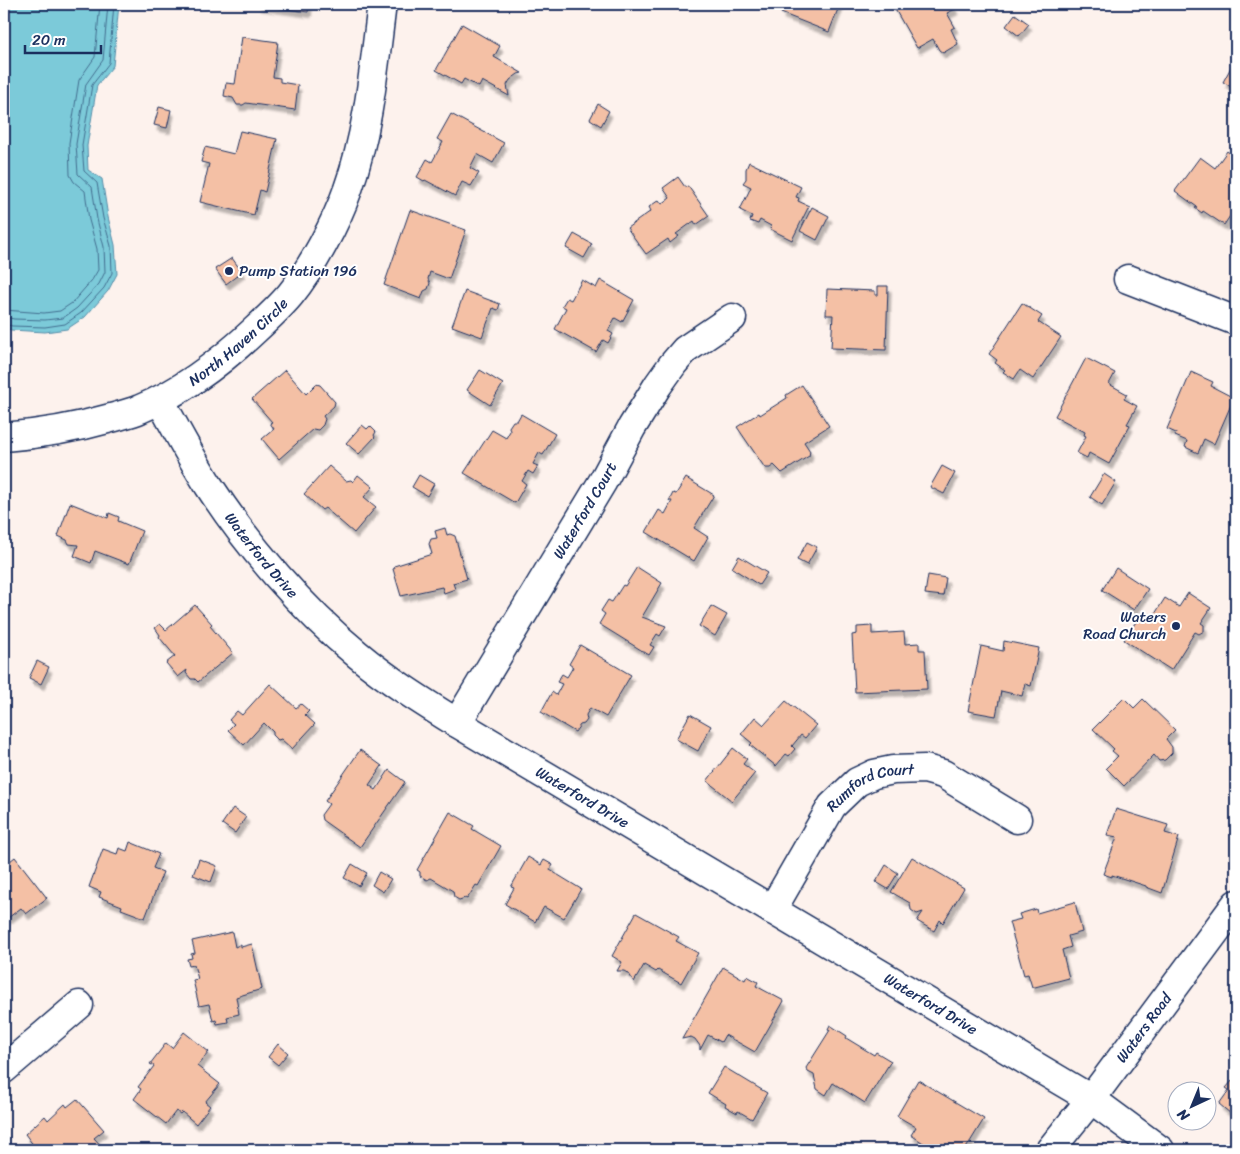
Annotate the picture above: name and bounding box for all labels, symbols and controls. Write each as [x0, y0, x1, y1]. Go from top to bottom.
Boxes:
scale bar [25, 22, 101, 54]
text: 20 m [32, 27, 66, 53]
place label: Pump Station 196 [239, 258, 357, 284]
marker: Pump Station 196 [223, 265, 235, 277]
street label: North Haven Circle [183, 291, 295, 393]
street label: Waterford Court [546, 457, 624, 564]
street label: Waterford Drive [218, 507, 305, 605]
place label: Waters Road Church [1083, 604, 1167, 647]
marker: Waters Road Church [1170, 620, 1182, 632]
street label: Rumford Court [820, 756, 915, 818]
street label: Waterford Drive [530, 759, 635, 836]
street label: Waterford Drive [879, 966, 983, 1042]
street label: Waters Road [1109, 987, 1179, 1068]
north arrow [1168, 1082, 1218, 1132]
text: N [1171, 1102, 1196, 1128]

